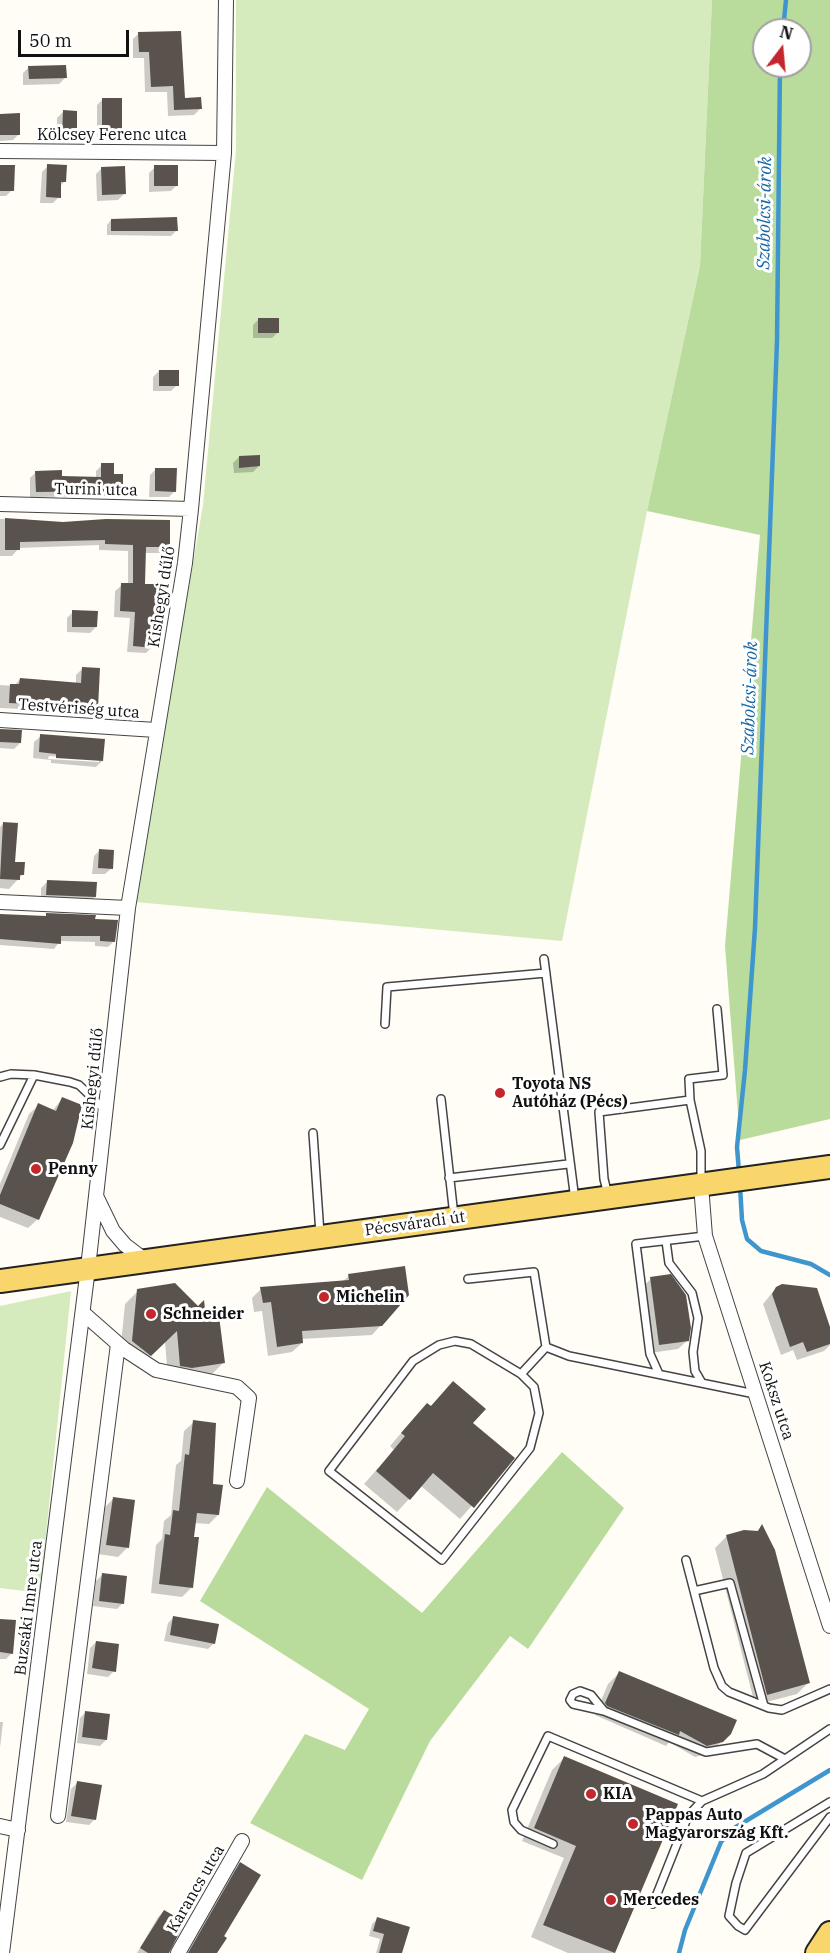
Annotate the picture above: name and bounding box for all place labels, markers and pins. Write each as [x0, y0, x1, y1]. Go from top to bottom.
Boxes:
place label: Toyota NS Autóház (Pécs) [512, 1074, 628, 1112]
marker: Toyota NS Autóház (Pécs) [493, 1086, 507, 1100]
place label: Penny [48, 1159, 98, 1179]
marker: Penny [29, 1162, 43, 1176]
place label: Michelin [336, 1287, 405, 1307]
marker: Michelin [317, 1290, 331, 1304]
place label: Schneider [163, 1304, 244, 1324]
marker: Schneider [144, 1307, 158, 1321]
place label: KIA [603, 1784, 633, 1804]
marker: KIA [584, 1787, 598, 1801]
place label: Pappas Auto Magyarország Kft. [645, 1805, 788, 1843]
marker: Pappas Auto Magyarország Kft. [626, 1817, 640, 1831]
place label: Mercedes [623, 1890, 699, 1910]
marker: Mercedes [604, 1893, 618, 1907]

